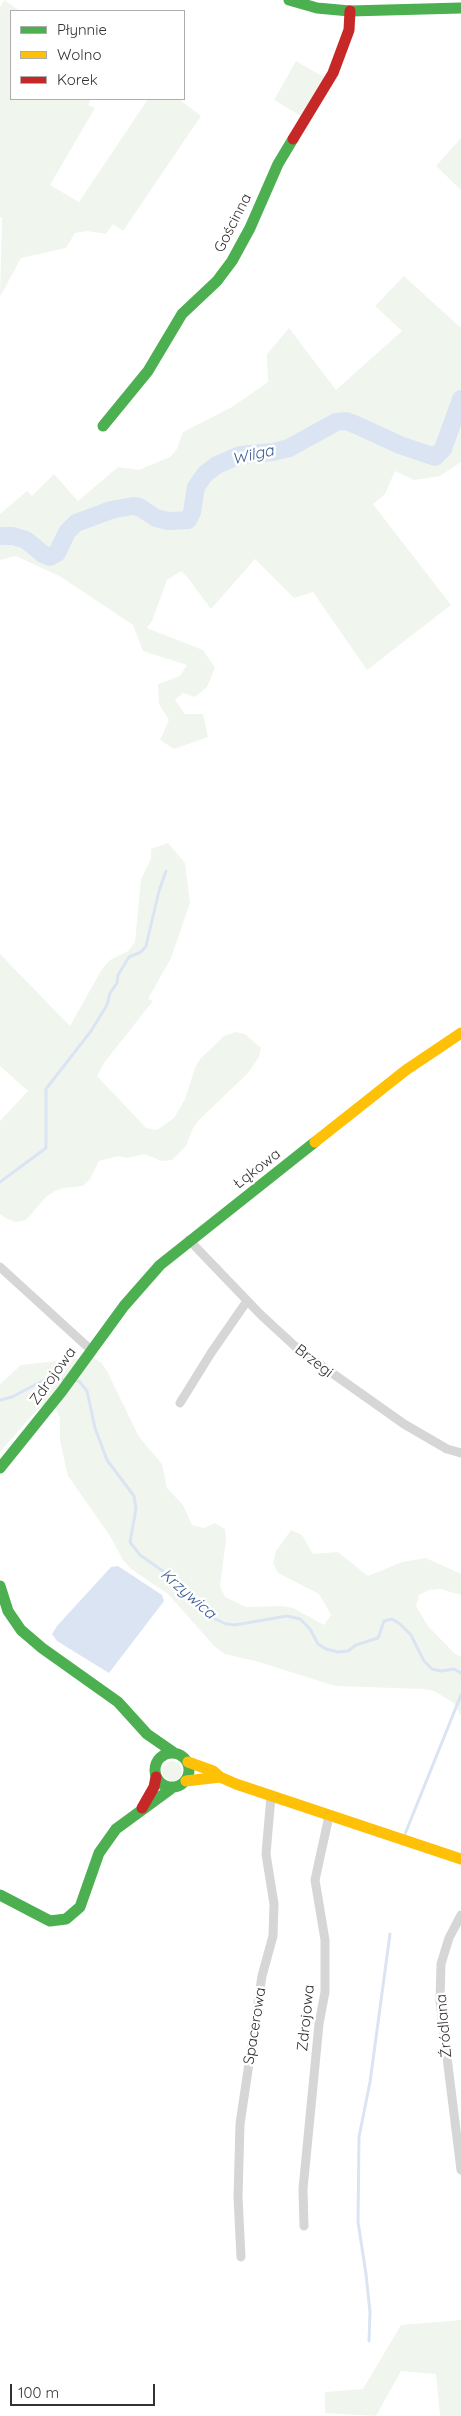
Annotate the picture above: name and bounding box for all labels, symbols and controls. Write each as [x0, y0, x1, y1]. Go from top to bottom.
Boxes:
legend [10, 10, 185, 100]
text: Płynnie [57, 20, 107, 39]
text: Wolno [57, 45, 102, 64]
text: Korek [57, 70, 98, 89]
street label: Gościnna [210, 190, 256, 256]
water label: Wilga [230, 441, 276, 469]
street label: Łąkowa [230, 1145, 284, 1193]
street label: Brzegi [291, 1341, 337, 1381]
street label: Zdrojowa [26, 1344, 80, 1408]
water label: Krzywica [156, 1565, 220, 1623]
street label: Zdrojowa [294, 1984, 318, 2052]
street label: Spacerowa [240, 1986, 270, 2066]
street label: Źródlana [432, 1993, 456, 2059]
scale bar [12, 2374, 158, 2406]
text: 100 m [18, 2383, 59, 2402]

